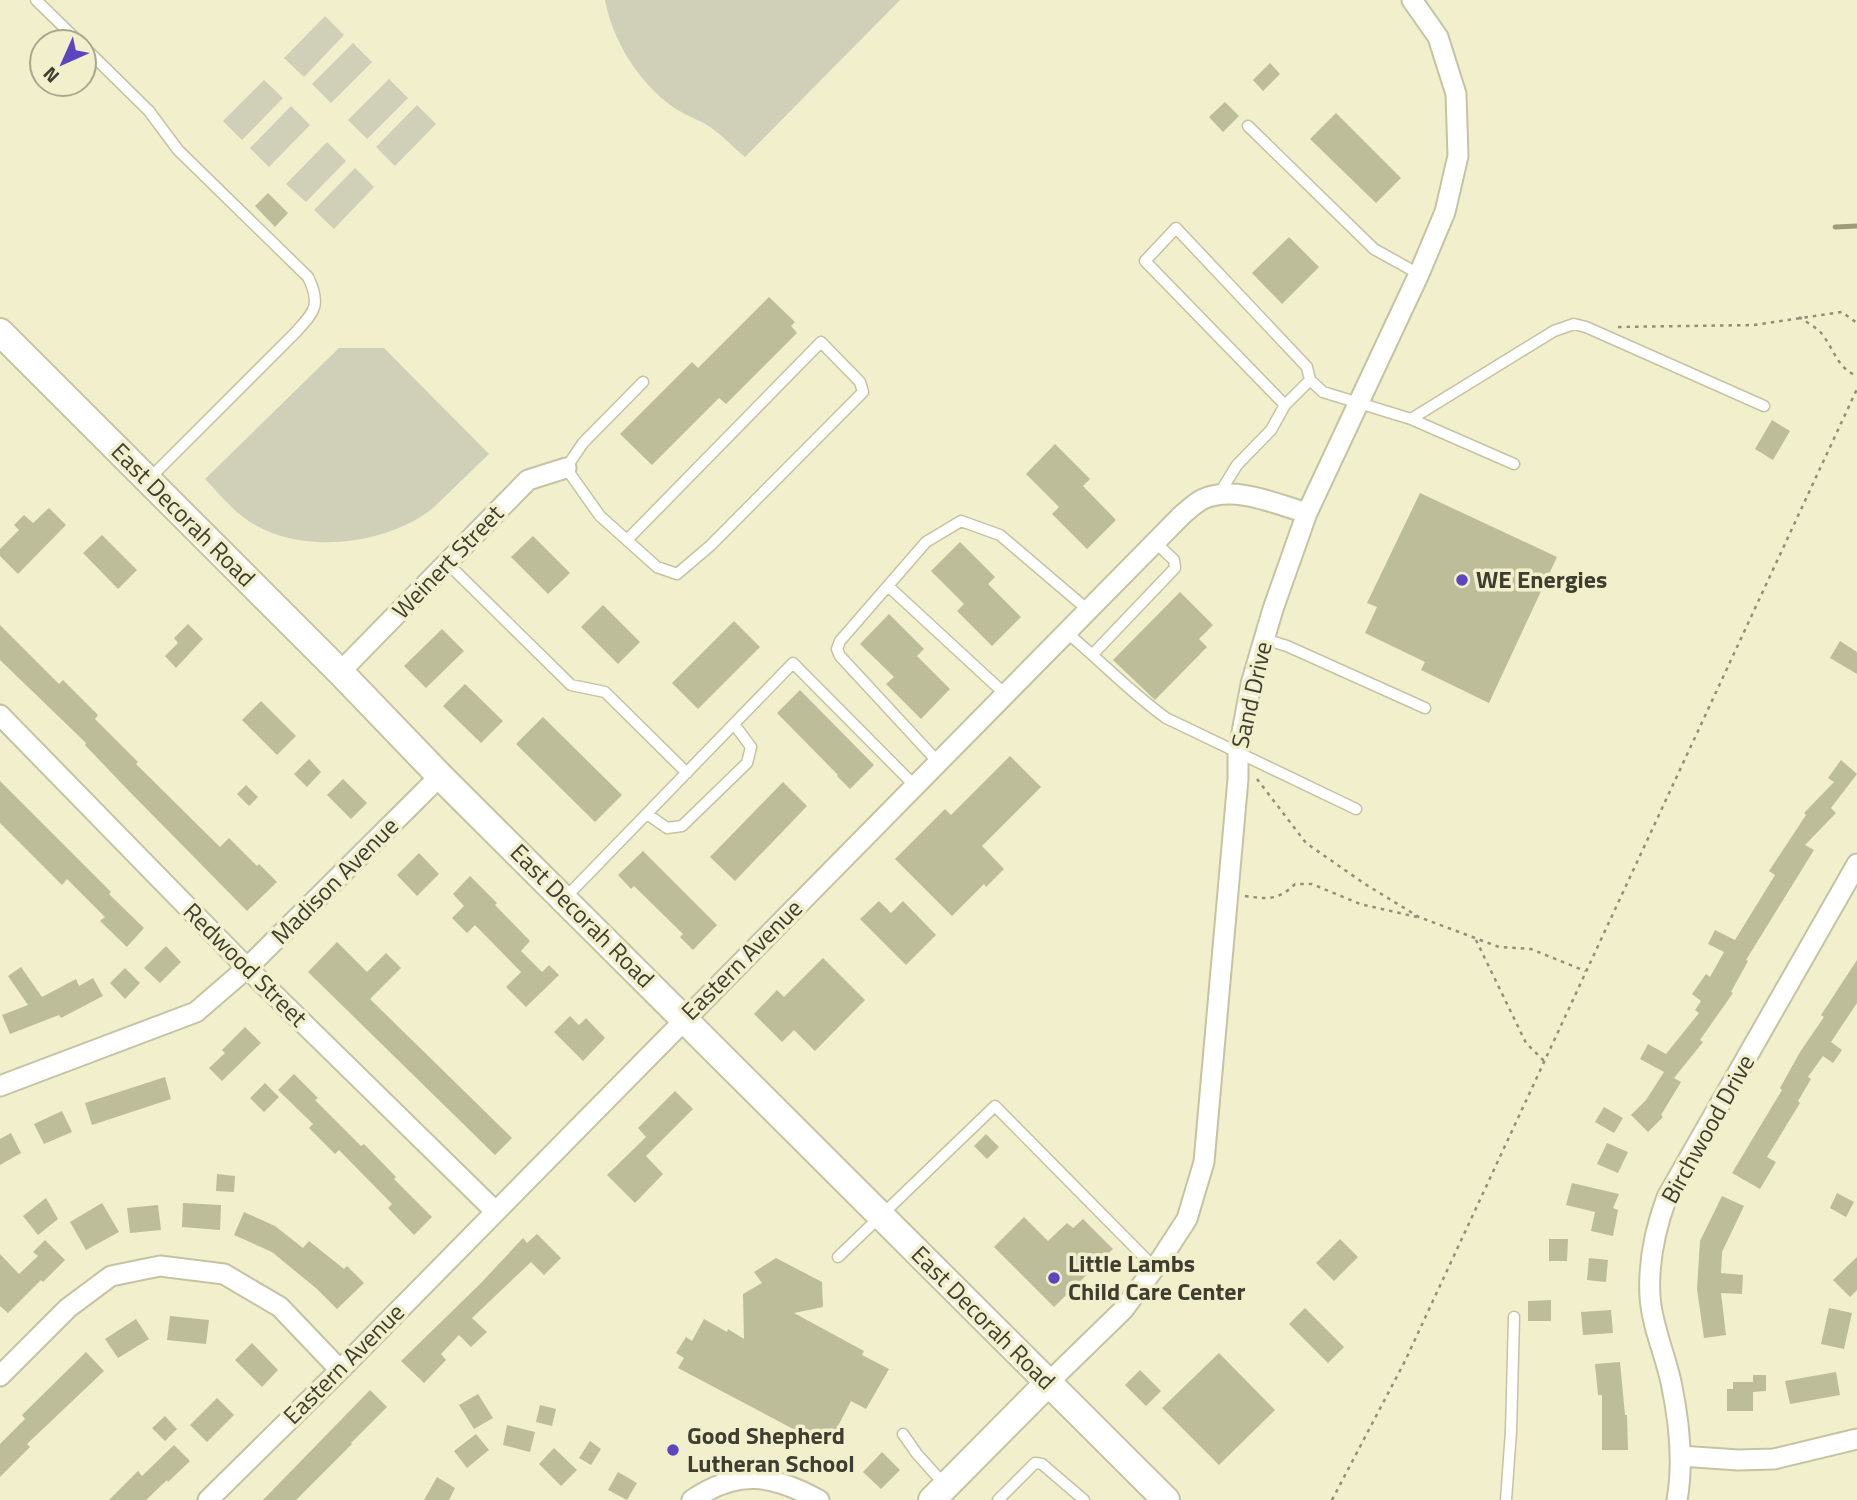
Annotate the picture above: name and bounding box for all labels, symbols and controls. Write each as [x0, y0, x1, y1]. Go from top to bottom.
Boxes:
north arrow [28, 28, 98, 98]
text: N [36, 60, 66, 90]
street label: East Decorah Road [103, 434, 264, 595]
street label: Weinert Street [383, 496, 512, 627]
place label: WE Energies [1476, 561, 1607, 597]
marker: WE Energies [1454, 572, 1470, 588]
street label: Sand Drive [1221, 638, 1281, 752]
street label: Madison Avenue [262, 808, 406, 952]
street label: East Decorah Road [502, 835, 663, 996]
street label: Eastern Avenue [673, 891, 810, 1028]
street label: Redwood Street [175, 894, 316, 1035]
street label: Birchwood Drive [1651, 1047, 1763, 1210]
street label: East Decorah Road [903, 1237, 1064, 1398]
place label: Little Lambs Child Care Center [1068, 1245, 1246, 1309]
marker: Little Lambs Child Care Center [1046, 1270, 1062, 1286]
street label: Eastern Avenue [275, 1295, 412, 1432]
place label: Good Shepherd Lutheran School [687, 1417, 855, 1481]
marker: Good Shepherd Lutheran School [665, 1442, 681, 1458]

